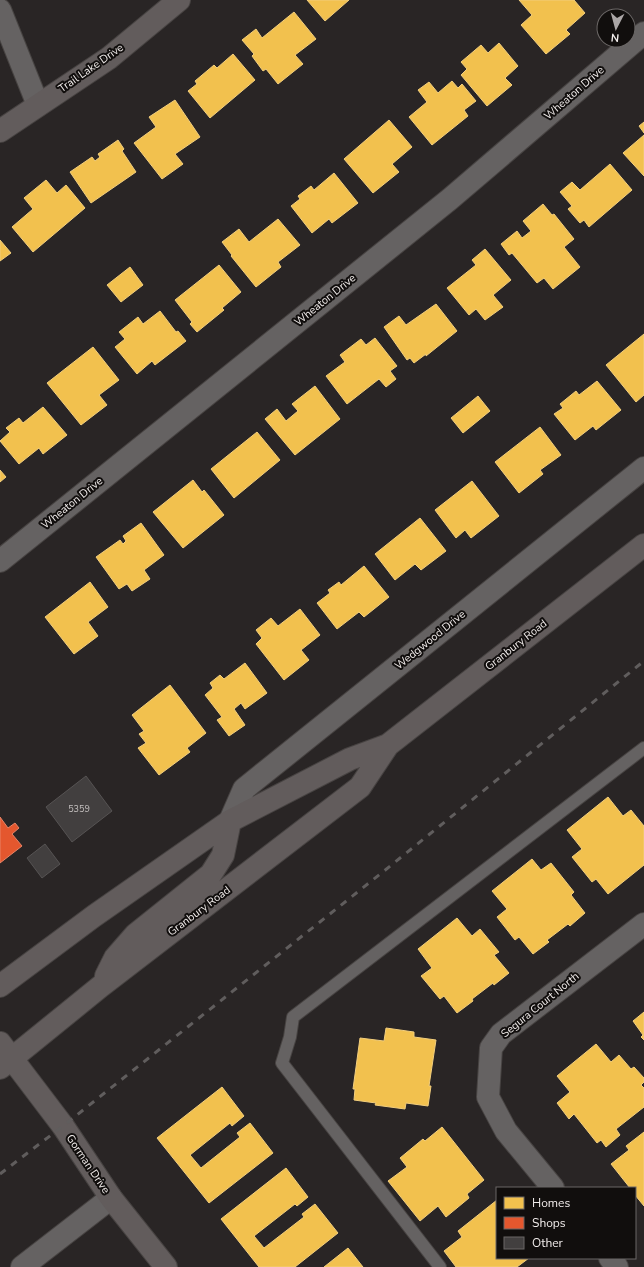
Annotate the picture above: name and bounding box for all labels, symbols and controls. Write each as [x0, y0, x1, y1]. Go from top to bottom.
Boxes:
north arrow [596, 8, 636, 48]
text: N [610, 30, 620, 45]
street label: Trail Lake Drive [56, 40, 127, 96]
street label: Wheaton Drive [541, 63, 607, 123]
street label: Wheaton Drive [291, 270, 359, 329]
street label: Wheaton Drive [38, 473, 106, 532]
street label: Wedgwood Drive [392, 607, 469, 673]
street label: Granbury Road [482, 616, 550, 674]
house number: 5359 [68, 803, 90, 815]
street label: Granbury Road [165, 882, 233, 940]
street label: Segura Court North [498, 969, 582, 1041]
street label: Gorman Drive [63, 1131, 113, 1197]
legend [496, 1187, 636, 1259]
text: Homes [532, 1195, 570, 1211]
text: Shops [532, 1215, 566, 1231]
text: Other [532, 1235, 564, 1251]

